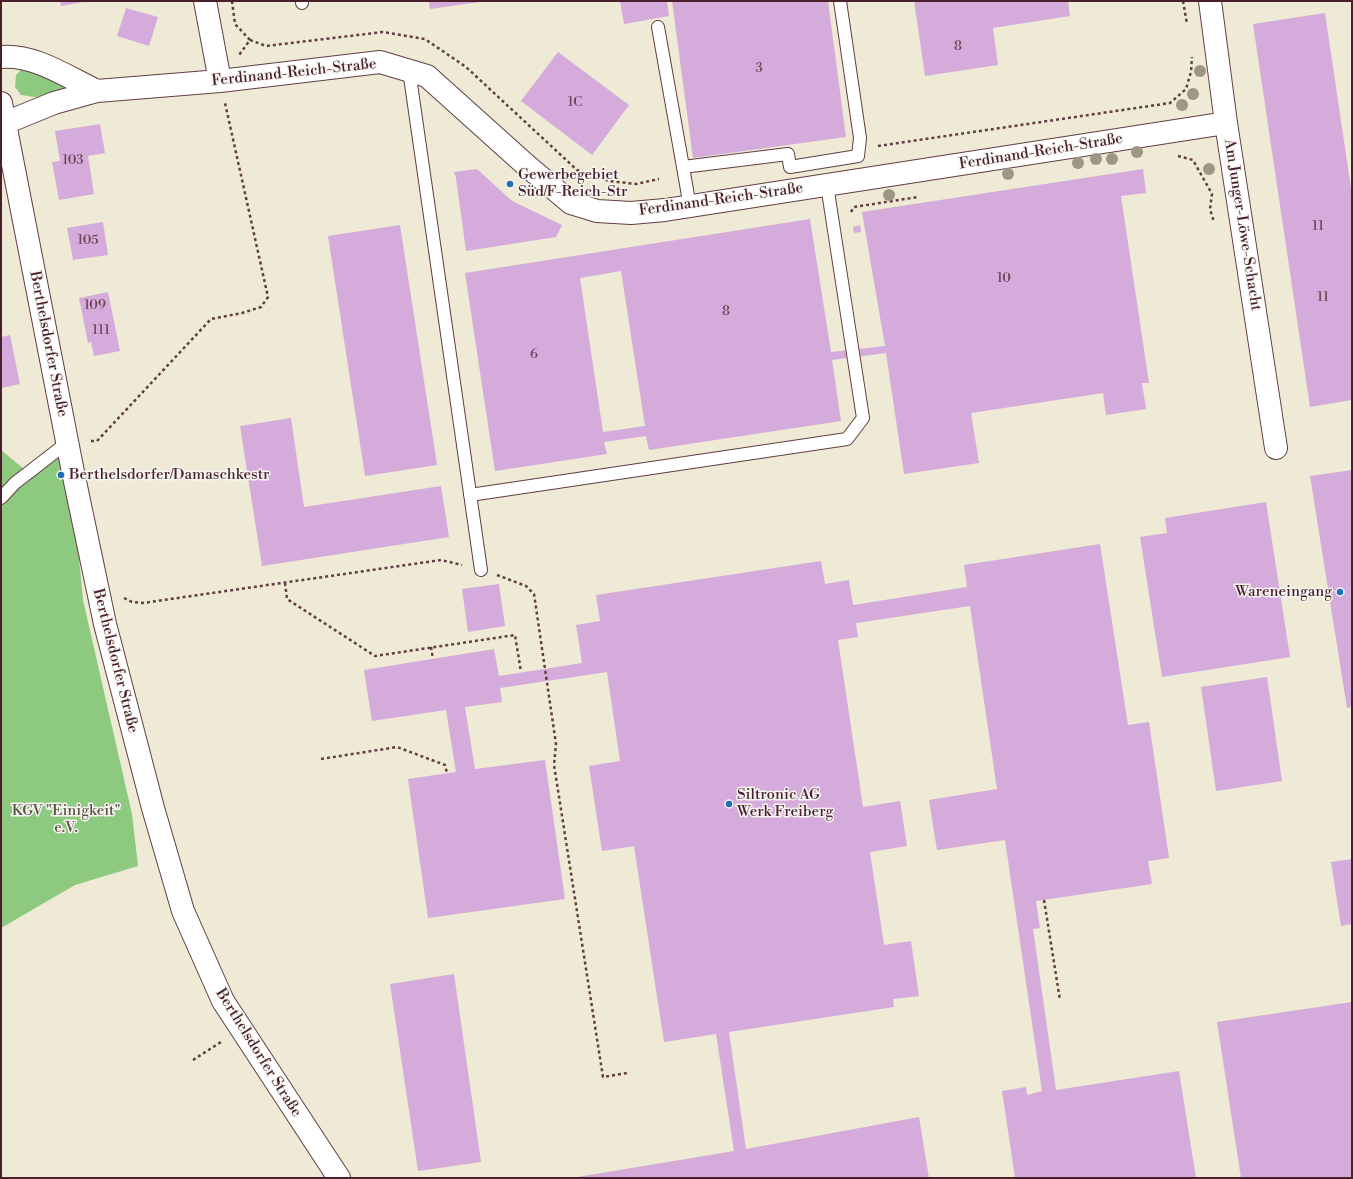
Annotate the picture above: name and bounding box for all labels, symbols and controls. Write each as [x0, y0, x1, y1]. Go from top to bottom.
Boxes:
house number: 8 [954, 39, 962, 55]
street label: Ferdinand-Reich-Straße [211, 55, 377, 91]
house number: 3 [755, 61, 763, 77]
house number: 1C [568, 95, 582, 111]
street label: Ferdinand-Reich-Straße [958, 130, 1124, 174]
street label: Am Junger-Löwe-Schacht [1220, 138, 1264, 312]
house number: 103 [63, 153, 83, 169]
place label: Gewerbegebiet Süd/F-Reich-Str [518, 166, 627, 201]
marker: Gewerbegebiet Süd/F-Reich-Str [505, 179, 515, 189]
street label: Ferdinand-Reich-Straße [638, 180, 804, 220]
house number: 11 [1312, 219, 1324, 235]
house number: 105 [78, 233, 98, 249]
street label: Berthelsdorfer Straße [25, 270, 71, 418]
house number: 10 [997, 271, 1011, 287]
house number: 11 [1317, 290, 1329, 306]
house number: 109 [84, 298, 106, 314]
house number: 8 [722, 304, 730, 320]
house number: 111 [92, 323, 110, 339]
house number: 6 [530, 347, 538, 363]
place label: Berthelsdorfer/Damaschkestr [69, 466, 270, 484]
marker: Berthelsdorfer/Damaschkestr [56, 470, 66, 480]
place label: Wareneingang [1235, 583, 1332, 601]
street label: Berthelsdorfer Straße [88, 587, 142, 735]
marker: Wareneingang [1335, 587, 1345, 597]
place label: Siltronic AG Werk Freiberg [737, 786, 833, 821]
marker: Siltronic AG Werk Freiberg [724, 799, 734, 809]
park label: KGV "Einigkeit" e.V. [12, 802, 120, 837]
street label: Berthelsdorfer Straße [211, 985, 305, 1121]

